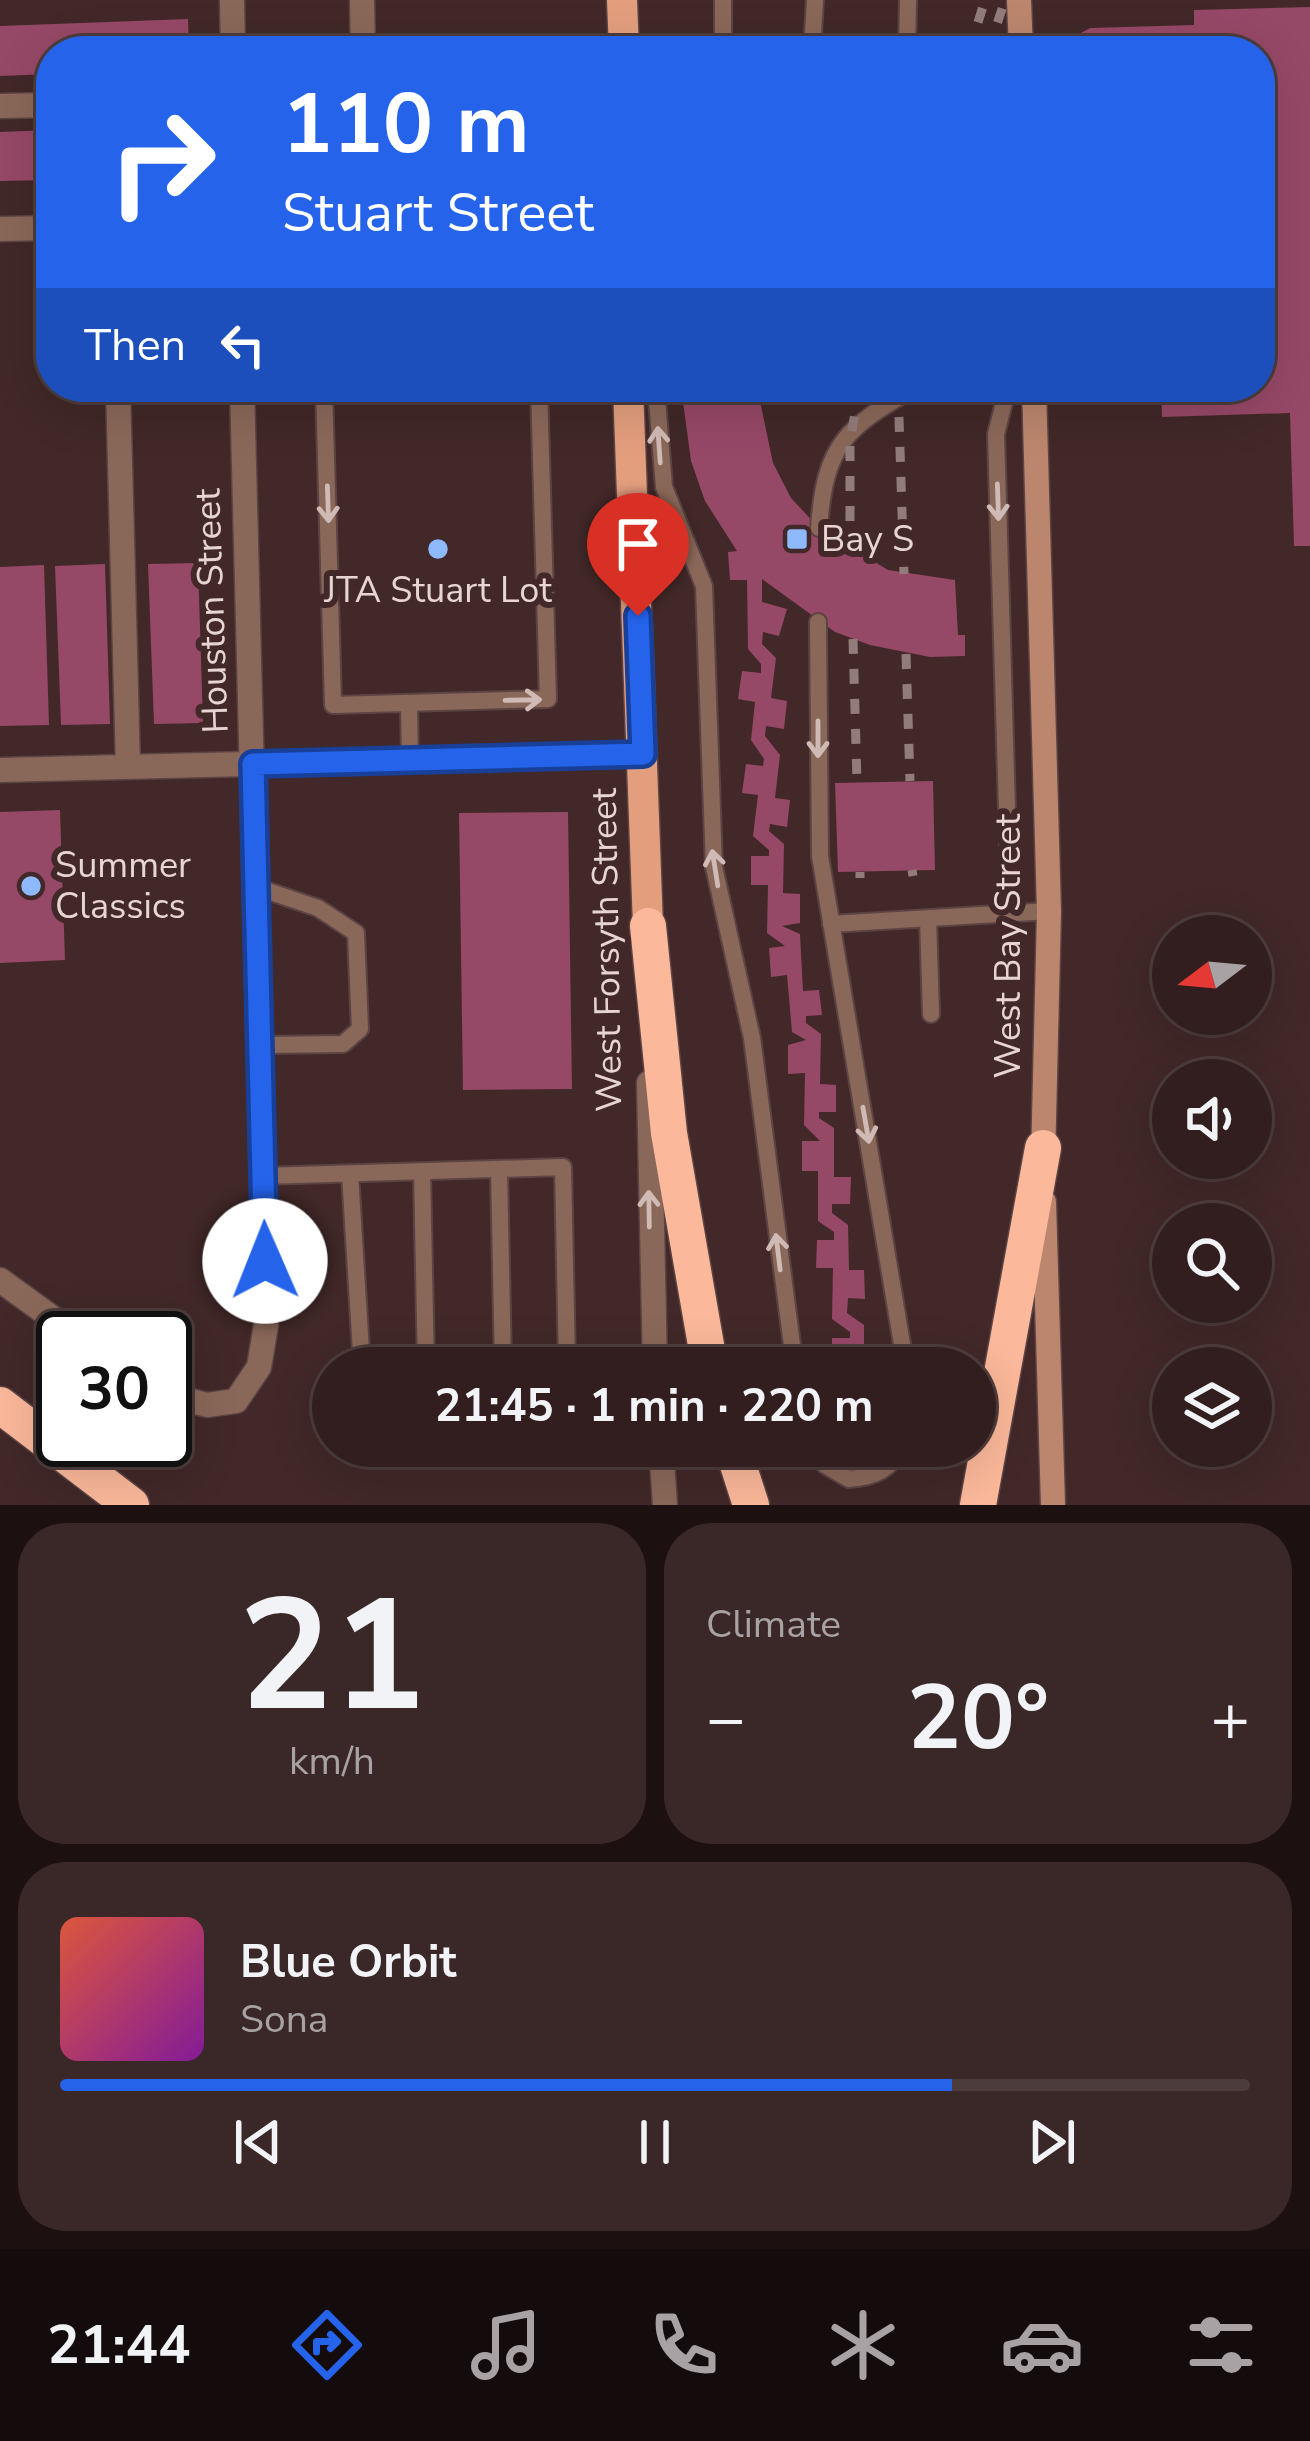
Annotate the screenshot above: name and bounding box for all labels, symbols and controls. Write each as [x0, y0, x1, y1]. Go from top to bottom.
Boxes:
text: 110 m [282, 67, 530, 182]
icon: right [84, 84, 240, 240]
text: Stuart Street [282, 176, 594, 250]
icon: left [210, 312, 276, 378]
text: Then [84, 315, 186, 376]
one-way arrow [647, 426, 670, 465]
one-way arrow [987, 482, 1010, 521]
one-way arrow [316, 484, 339, 523]
street label: Houston Street [183, 487, 241, 734]
pin [587, 493, 689, 616]
icon: arrive [605, 511, 671, 577]
place label: Bay S [821, 515, 914, 564]
marker: Bay S [784, 526, 810, 552]
marker: JTA Stuart Lot [425, 536, 451, 562]
place label: JTA Stuart Lot [323, 566, 552, 615]
one-way arrow [503, 688, 542, 711]
one-way arrow [806, 719, 829, 758]
street label: West Forsyth Street [580, 787, 634, 1112]
street label: West Bay Street [984, 813, 1033, 1078]
place label: Summer Classics [55, 841, 191, 931]
one-way arrow [702, 849, 725, 888]
marker: Summer Classics [18, 873, 44, 899]
north arrow [1152, 915, 1272, 1035]
map controls [1152, 915, 1272, 1467]
button: sound [1152, 1059, 1272, 1179]
one-way arrow [856, 1105, 879, 1144]
one-way arrow [638, 1190, 661, 1229]
position arrow [202, 1198, 328, 1324]
button: search [1152, 1203, 1272, 1323]
one-way arrow [767, 1233, 789, 1272]
speed limit sign: 30 [36, 1311, 192, 1467]
button: layers [1152, 1347, 1272, 1467]
text: 21:45 · 1 min · 220 m [434, 1376, 874, 1437]
text: 21 [238, 1550, 426, 1763]
text: Climate [706, 1598, 841, 1651]
text: 20° [907, 1657, 1049, 1780]
text: − [706, 1674, 746, 1764]
text: + [1210, 1674, 1250, 1764]
text: km/h [289, 1735, 375, 1788]
text: Blue Orbit [240, 1932, 457, 1993]
text: Sona [240, 1993, 329, 2046]
icon: previous [225, 2109, 291, 2175]
icon: pause [622, 2109, 688, 2175]
icon: next [1019, 2109, 1085, 2175]
icon: directions [285, 2303, 369, 2387]
icon: music [464, 2303, 548, 2387]
icon: phone [642, 2303, 726, 2387]
icon: climate [821, 2303, 905, 2387]
icon: car [1000, 2303, 1084, 2387]
icon: filters [1179, 2303, 1263, 2387]
text: 21:44 [47, 2308, 190, 2382]

